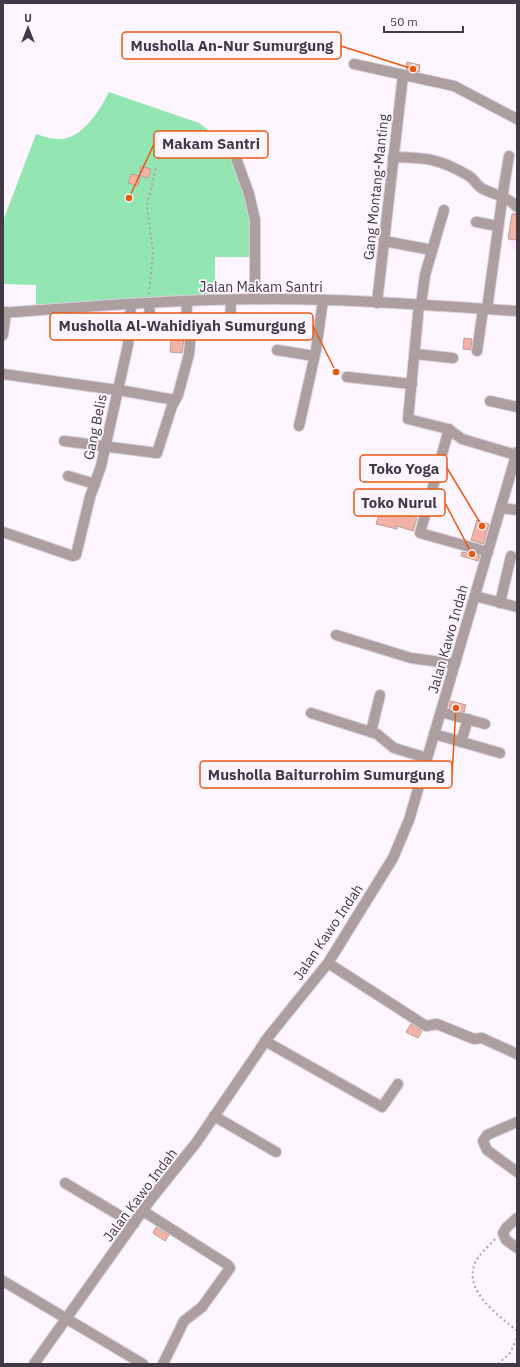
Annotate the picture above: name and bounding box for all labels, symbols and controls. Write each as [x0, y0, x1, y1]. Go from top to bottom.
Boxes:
north arrow [8, 8, 48, 48]
scale bar [384, 8, 463, 34]
text: U [24, 11, 32, 25]
text: 50 m [390, 14, 418, 29]
callout: Musholla An-Nur Sumurgung [122, 32, 341, 59]
text: Musholla An-Nur Sumurgung [131, 36, 334, 55]
street label: Gang Montang-Manting [359, 112, 393, 261]
callout: Makam Santri [154, 131, 268, 158]
text: Makam Santri [162, 134, 260, 153]
street label: Jalan Makam Santri [199, 278, 323, 296]
callout: Musholla Al-Wahidiyah Sumurgung [50, 313, 313, 340]
text: Musholla Al-Wahidiyah Sumurgung [59, 316, 306, 335]
street label: Gang Belis [79, 392, 111, 462]
callout: Toko Yoga [360, 455, 447, 482]
text: Toko Yoga [369, 459, 440, 478]
callout: Toko Nurul [354, 489, 445, 516]
text: Toko Nurul [361, 493, 437, 512]
street label: Jalan Kawo Indah [424, 583, 472, 695]
callout: Musholla Baiturrohim Sumurgung [200, 761, 452, 788]
text: Musholla Baiturrohim Sumurgung [208, 765, 445, 784]
street label: Jalan Kawo Indah [289, 880, 367, 984]
street label: Jalan Kawo Indah [99, 1145, 181, 1245]

